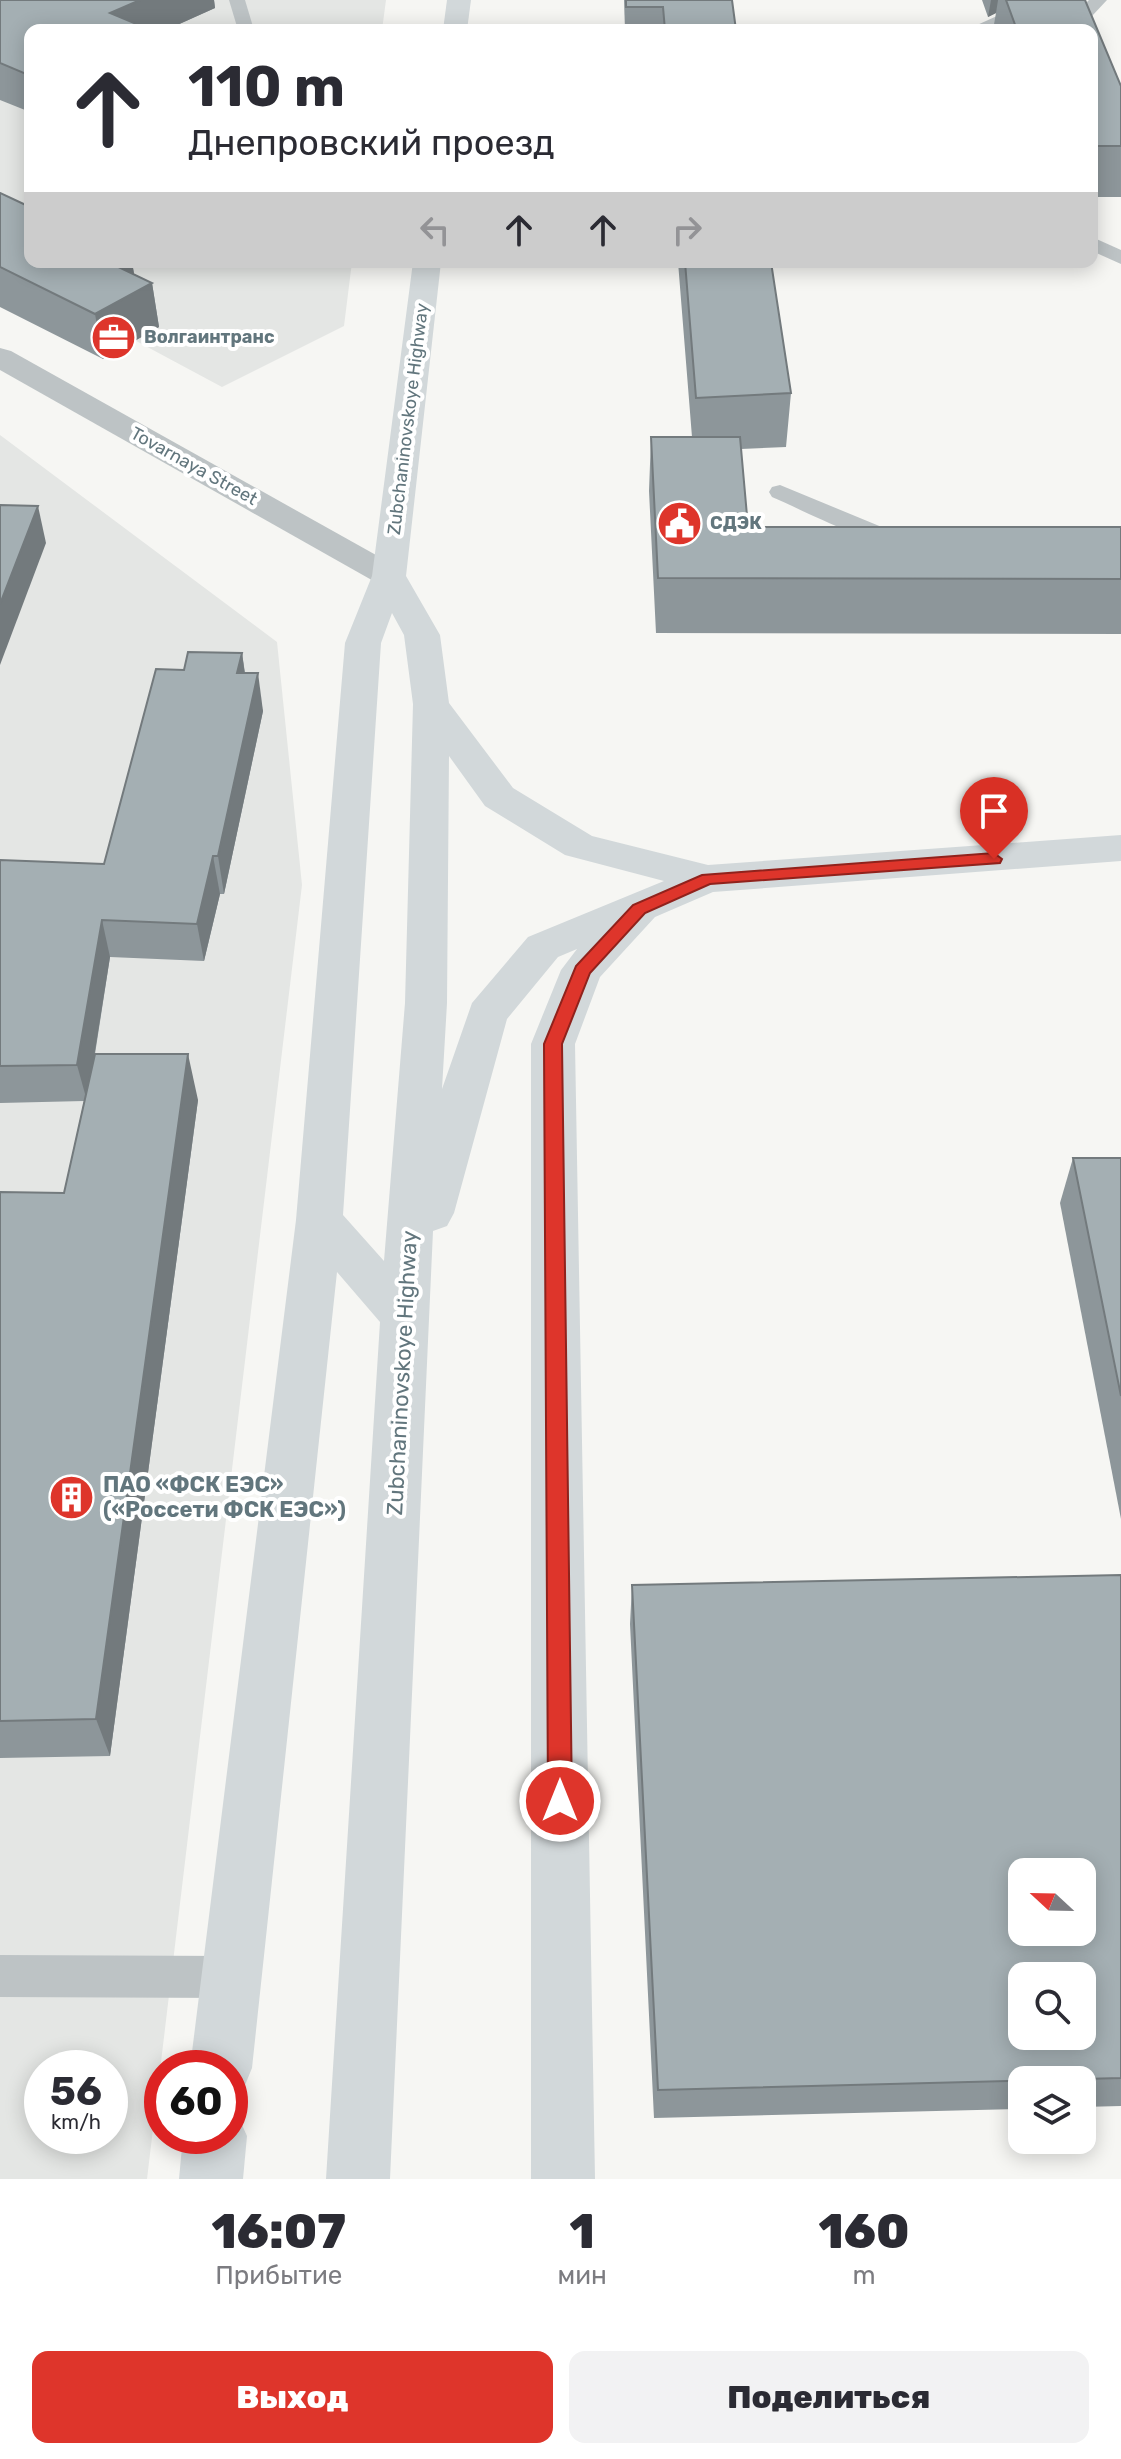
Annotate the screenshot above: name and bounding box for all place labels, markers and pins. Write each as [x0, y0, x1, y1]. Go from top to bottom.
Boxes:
office icon: Волгаинтранс [89, 313, 137, 361]
place label: Волгаинтранс [144, 326, 275, 348]
public building icon: СДЭК [655, 499, 703, 547]
place label: СДЭК [710, 512, 762, 534]
pin [960, 777, 1028, 859]
place label: ПАО «ФСК ЕЭС» («Россети ФСК ЕЭС») [103, 1471, 346, 1523]
building icon: ПАО «ФСК ЕЭС» («Россети ФСК ЕЭС») [48, 1473, 96, 1521]

